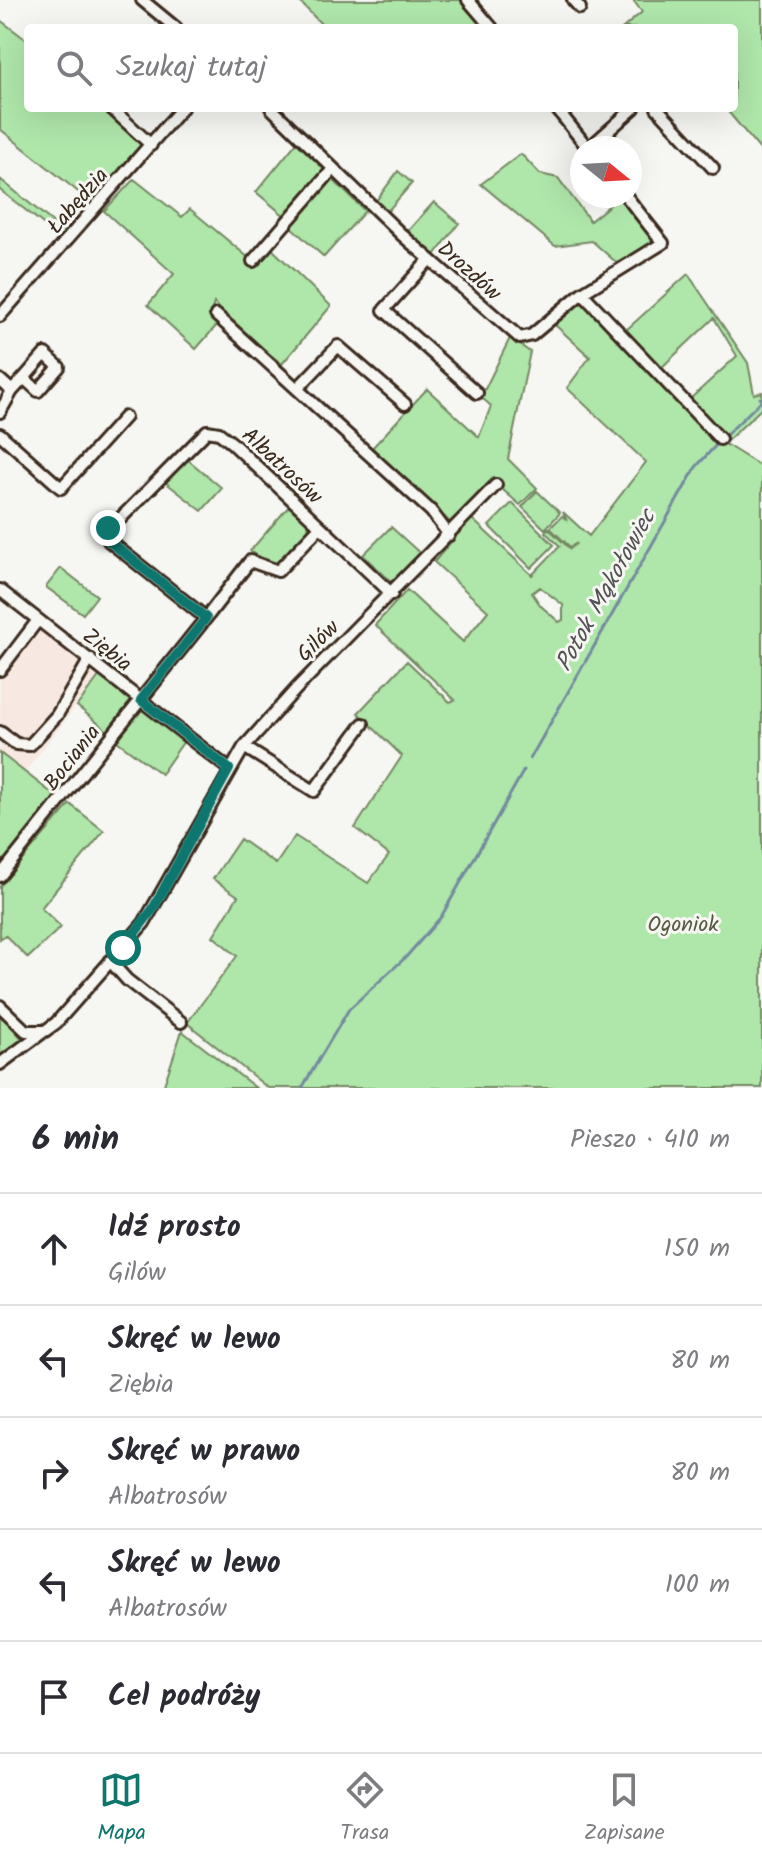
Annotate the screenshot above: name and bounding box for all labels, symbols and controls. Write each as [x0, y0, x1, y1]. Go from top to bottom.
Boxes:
search box [24, 24, 738, 112]
text: Szukaj tutaj [116, 44, 267, 92]
icon: search [52, 46, 96, 90]
north arrow [570, 136, 642, 208]
street label: Łabędzia [40, 160, 118, 243]
street label: Drozdów [428, 233, 509, 311]
street label: Albatrosów [233, 420, 330, 514]
water label: Potok Mąkołowiec [546, 500, 668, 679]
route end [90, 510, 126, 546]
street label: Gilów [289, 612, 349, 671]
street label: Ziębia [74, 620, 139, 682]
street label: Bociania [36, 718, 110, 799]
park label: Ogoniok [647, 908, 719, 943]
route start [105, 930, 141, 966]
text: 6 min [32, 1113, 119, 1167]
text: Pieszo · 410 m [570, 1119, 730, 1161]
text: Idź prosto [108, 1204, 241, 1252]
icon: ahead [32, 1227, 76, 1271]
text: 150 m [664, 1228, 730, 1270]
text: Gilów [108, 1252, 166, 1294]
text: Skręć w lewo [108, 1316, 281, 1364]
icon: left [32, 1339, 76, 1383]
text: 80 m [670, 1340, 730, 1382]
text: Ziębia [108, 1364, 174, 1406]
text: Skręć w prawo [108, 1428, 300, 1476]
icon: right [32, 1451, 76, 1495]
text: 80 m [670, 1452, 730, 1494]
text: Albatrosów [108, 1476, 227, 1518]
text: Skręć w lewo [108, 1540, 281, 1588]
icon: left [32, 1563, 76, 1607]
text: 100 m [665, 1564, 730, 1606]
text: Albatrosów [108, 1588, 227, 1630]
text: Cel podróży [108, 1673, 260, 1721]
icon: arrive [32, 1675, 76, 1719]
tab: Mapa [97, 1768, 146, 1851]
tab: Trasa [340, 1768, 389, 1851]
tab: Zapisane [584, 1768, 665, 1851]

